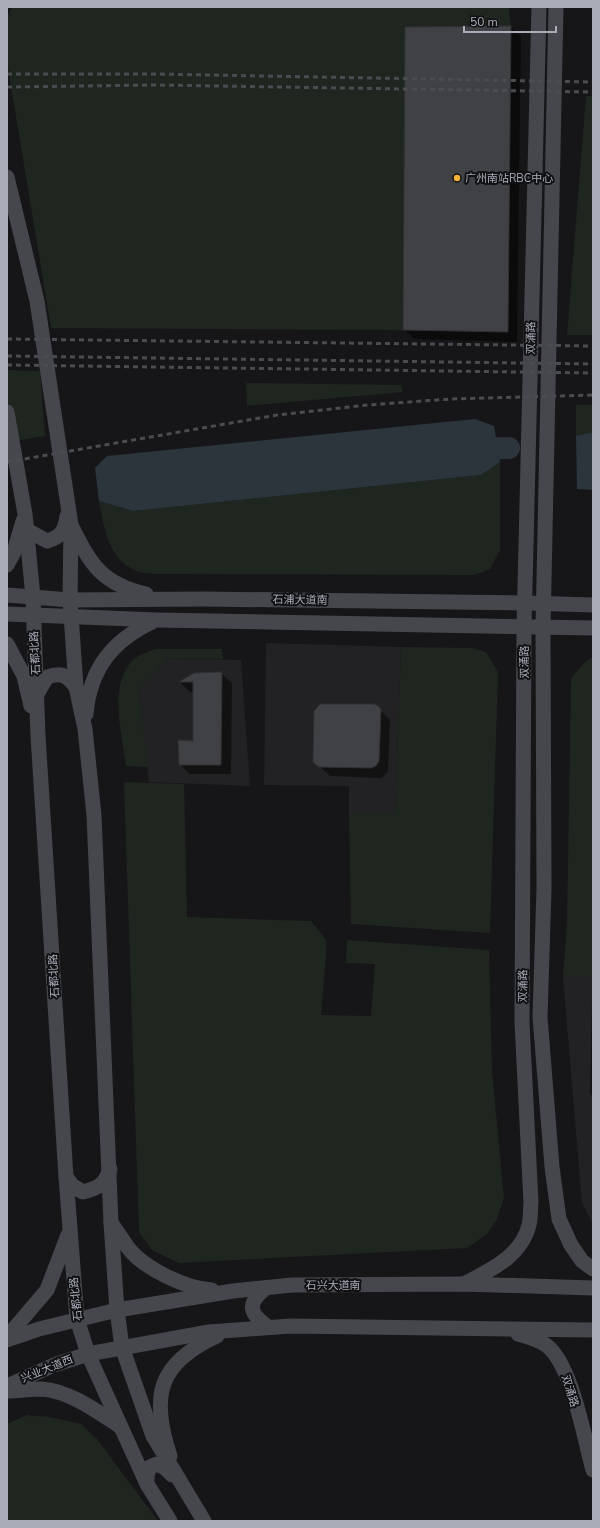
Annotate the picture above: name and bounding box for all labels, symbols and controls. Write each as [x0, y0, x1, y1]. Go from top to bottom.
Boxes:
scale bar [464, 8, 556, 34]
text: 50 m [470, 14, 498, 30]
place label: 广州南站RBC中心 [465, 171, 553, 186]
marker: 广州南站RBC中心 [452, 173, 462, 183]
street label: 双涌路 [523, 321, 539, 355]
street label: 石浦大道南 [272, 592, 328, 608]
street label: 石都北路 [26, 631, 44, 675]
street label: 双涌路 [517, 646, 532, 679]
street label: 石都北路 [45, 954, 63, 998]
street label: 双涌路 [515, 969, 531, 1003]
street label: 石都北路 [66, 1276, 86, 1322]
street label: 石兴大道南 [306, 1278, 361, 1293]
street label: 兴业大道西 [19, 1352, 75, 1386]
street label: 双涌路 [558, 1373, 582, 1409]

